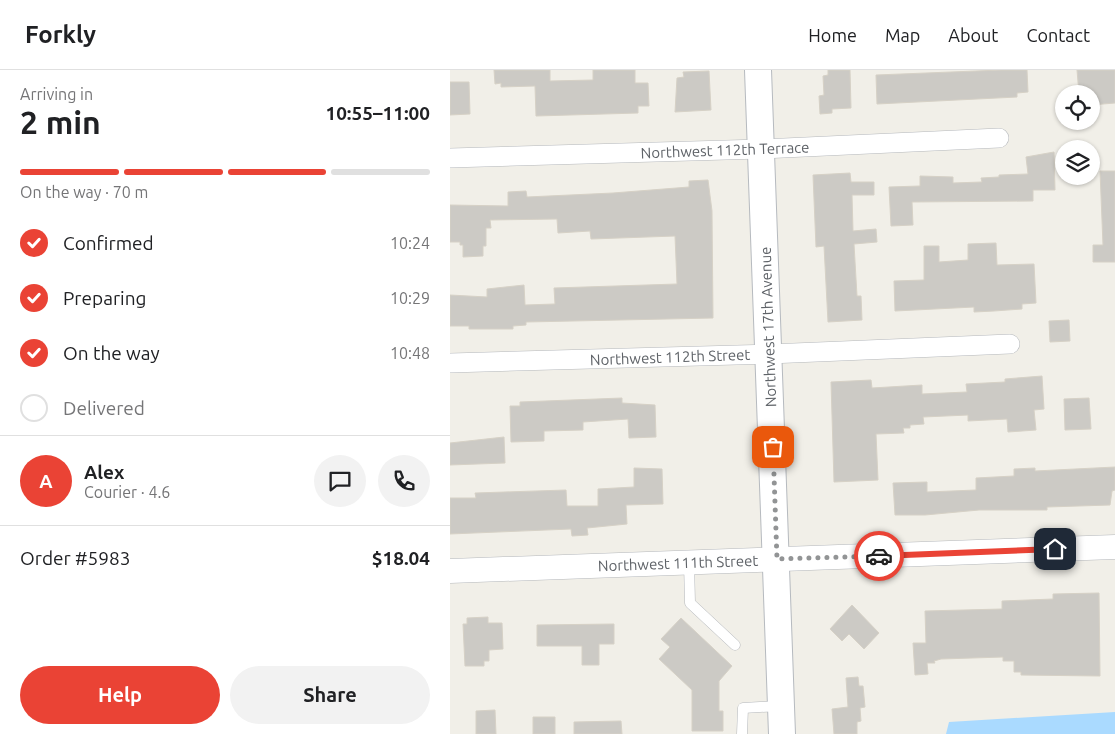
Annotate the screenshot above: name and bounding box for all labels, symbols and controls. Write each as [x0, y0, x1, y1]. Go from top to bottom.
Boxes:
text: Forkly [25, 21, 96, 48]
text: Home [808, 25, 857, 45]
text: Map [885, 25, 920, 45]
text: About [948, 25, 998, 45]
text: Contact [1026, 25, 1090, 45]
text: Arriving in [20, 85, 93, 103]
map controls [1055, 85, 1100, 185]
button: locate [1055, 85, 1100, 130]
text: 10:55–11:00 [325, 102, 430, 124]
text: 2 min [20, 104, 101, 140]
street label: Northwest 112th Terrace [640, 139, 810, 161]
button: layers [1055, 140, 1100, 185]
text: On the way · 70 m [20, 183, 148, 201]
icon: check [20, 229, 48, 257]
text: Confirmed [63, 232, 154, 254]
text: 10:24 [390, 234, 430, 252]
street label: Northwest 17th Avenue [757, 246, 779, 408]
icon: check [20, 284, 48, 312]
text: Preparing [63, 287, 147, 309]
text: 10:29 [390, 289, 430, 307]
icon: check [20, 339, 48, 367]
text: On the way [63, 342, 160, 364]
text: 10:48 [390, 344, 430, 362]
street label: Northwest 112th Street [589, 346, 751, 368]
text: Delivered [63, 397, 145, 419]
pin [752, 426, 794, 468]
icon: bag [759, 433, 787, 461]
button: chat [314, 455, 366, 507]
button: phone [378, 455, 430, 507]
text: Alex [84, 461, 124, 483]
text: A [39, 470, 53, 492]
text: Courier · 4.6 [84, 483, 170, 501]
pin [1034, 528, 1076, 570]
courier [854, 531, 904, 581]
icon: home [1041, 535, 1069, 563]
icon: car [865, 542, 893, 570]
text: Order #5983 [20, 547, 130, 569]
text: $18.04 [372, 547, 430, 569]
street label: Northwest 111th Street [597, 552, 759, 574]
button: Help [20, 666, 220, 724]
button: Share [230, 666, 430, 724]

